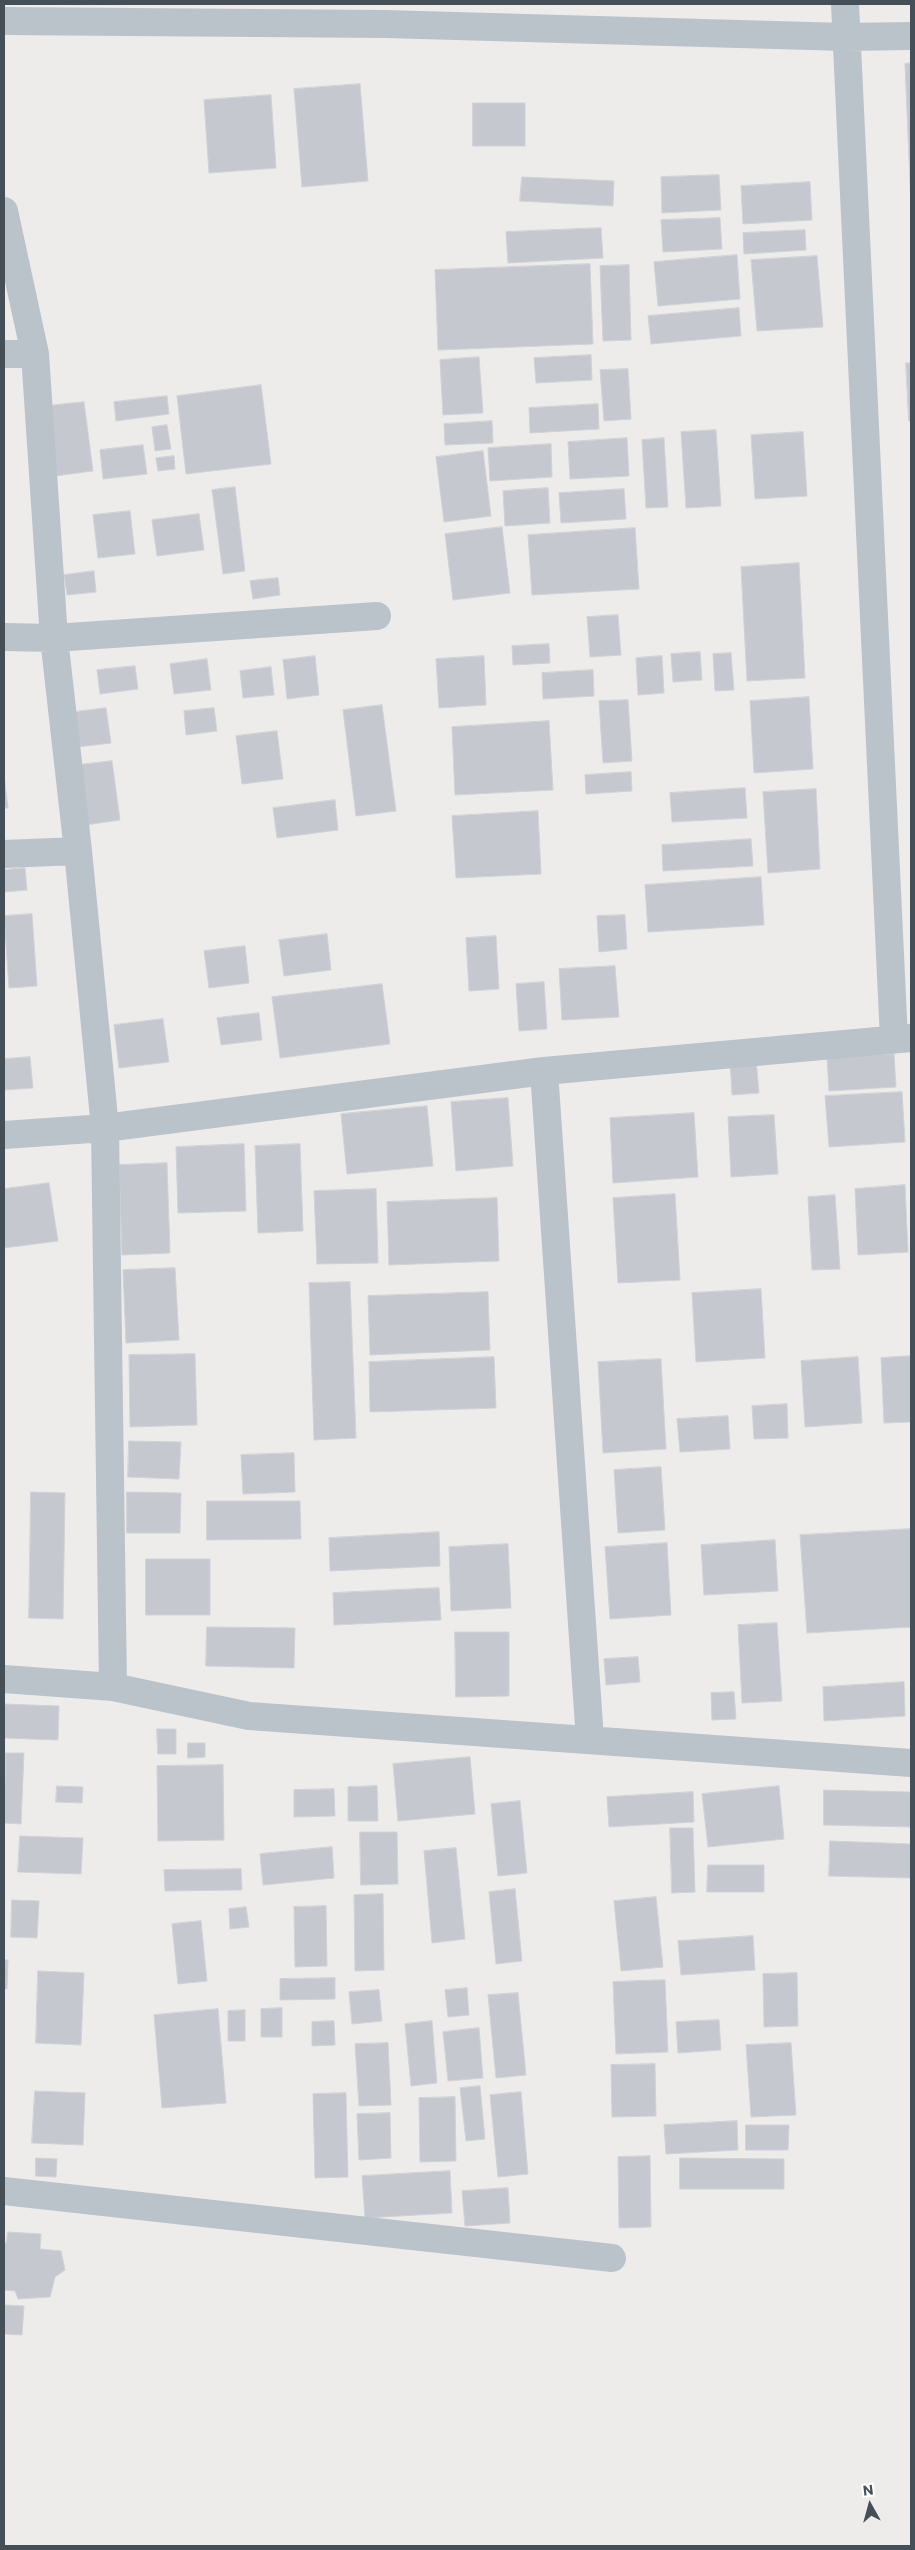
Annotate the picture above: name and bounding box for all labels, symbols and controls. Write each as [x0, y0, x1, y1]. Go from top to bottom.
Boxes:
north arrow [845, 2480, 895, 2530]
text: N [862, 2481, 874, 2499]

